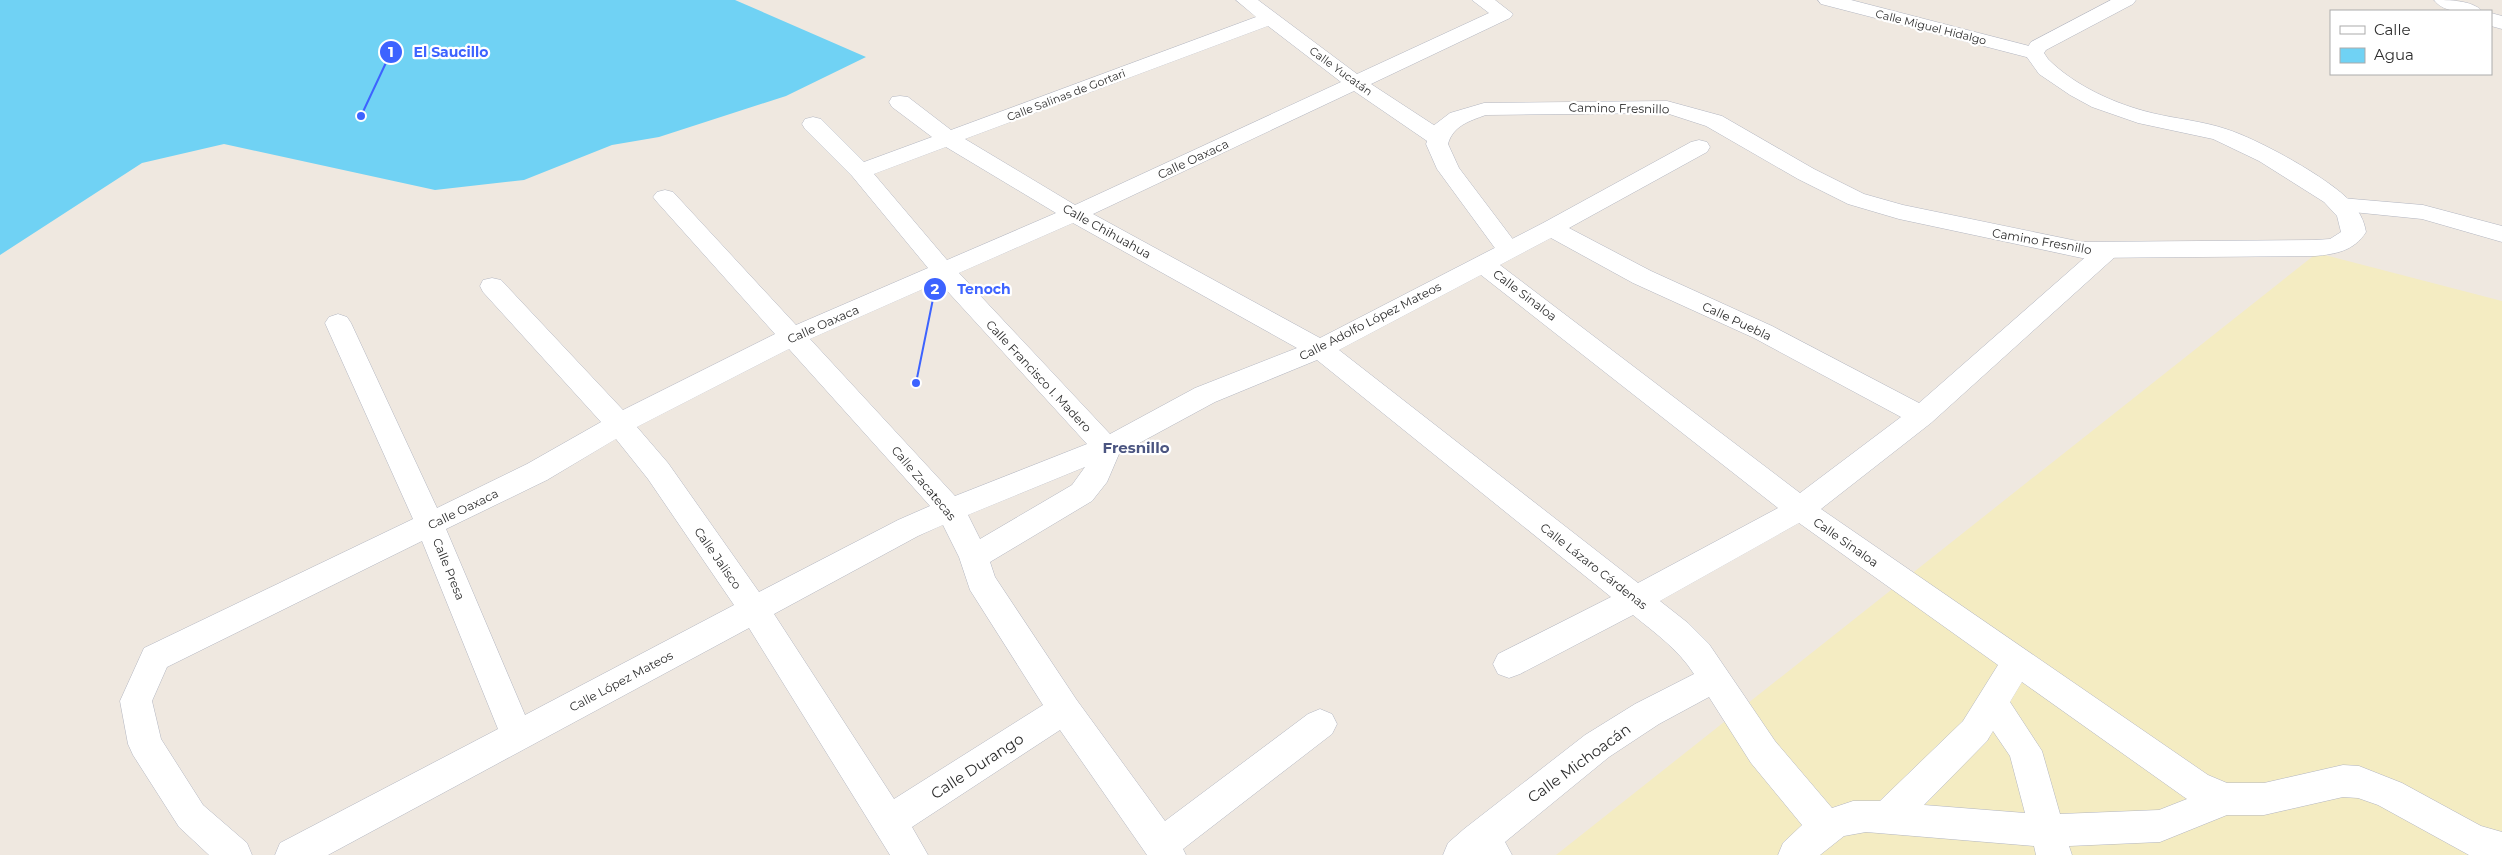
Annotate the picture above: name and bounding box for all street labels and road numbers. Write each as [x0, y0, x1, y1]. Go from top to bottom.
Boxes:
street label: Calle Miguel Hidalgo [1874, 6, 1988, 48]
street label: Calle Yucatán [1307, 43, 1375, 99]
street label: Calle Salinas de Gortari [1005, 66, 1127, 124]
street label: Camino Fresnillo [1568, 100, 1670, 116]
street label: Calle Oaxaca [1155, 136, 1231, 182]
street label: Calle Chihuahua [1060, 201, 1154, 261]
street label: Camino Fresnillo [1991, 225, 2093, 257]
street label: Calle Sinaloa [1490, 266, 1560, 324]
street label: Calle Adolfo López Mateos [1297, 279, 1444, 363]
street label: Calle Puebla [1700, 298, 1774, 344]
street label: Calle Oaxaca [785, 302, 861, 346]
street label: Calle Francisco I. Madero [983, 317, 1095, 435]
street label: Calle Zacatecas [888, 443, 960, 523]
street label: Calle Oaxaca [425, 485, 501, 533]
street label: Calle Sinaloa [1811, 514, 1881, 570]
street label: Calle Lázaro Cárdenas [1538, 520, 1651, 613]
street label: Calle Jalisco [691, 524, 745, 592]
street label: Calle Presa [430, 536, 468, 602]
street label: Calle López Mateos [567, 647, 676, 715]
street label: Calle Michoacán [1524, 719, 1634, 807]
street label: Calle Durango [927, 729, 1027, 803]

